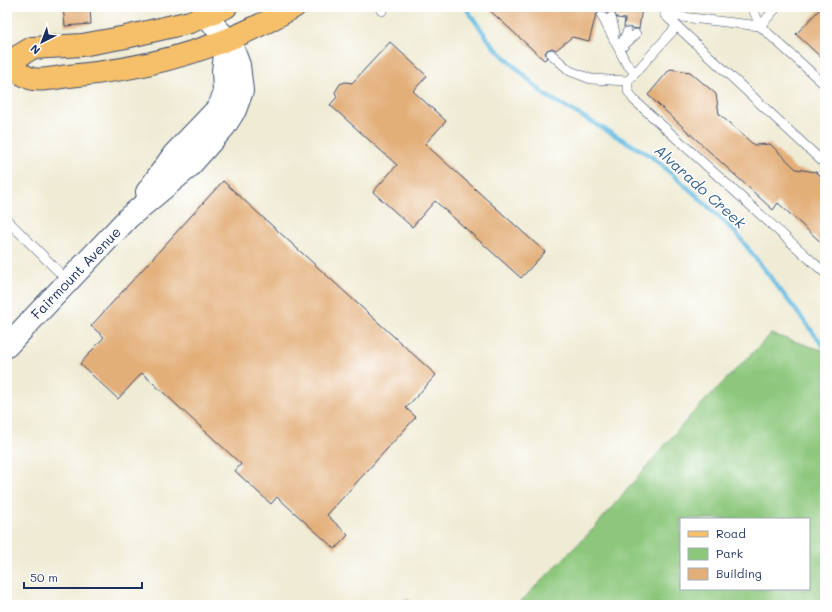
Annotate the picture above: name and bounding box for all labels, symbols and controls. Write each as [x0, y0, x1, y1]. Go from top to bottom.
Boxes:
north arrow [22, 22, 62, 62]
text: N [27, 41, 43, 58]
water label: Alvarado Creek [651, 140, 751, 233]
street label: Fairmount Avenue [26, 222, 125, 323]
legend [680, 518, 810, 590]
text: Road [716, 525, 746, 541]
text: Park [716, 545, 743, 561]
scale bar [24, 564, 142, 590]
text: Building [716, 565, 762, 581]
text: 50 m [30, 569, 58, 585]

